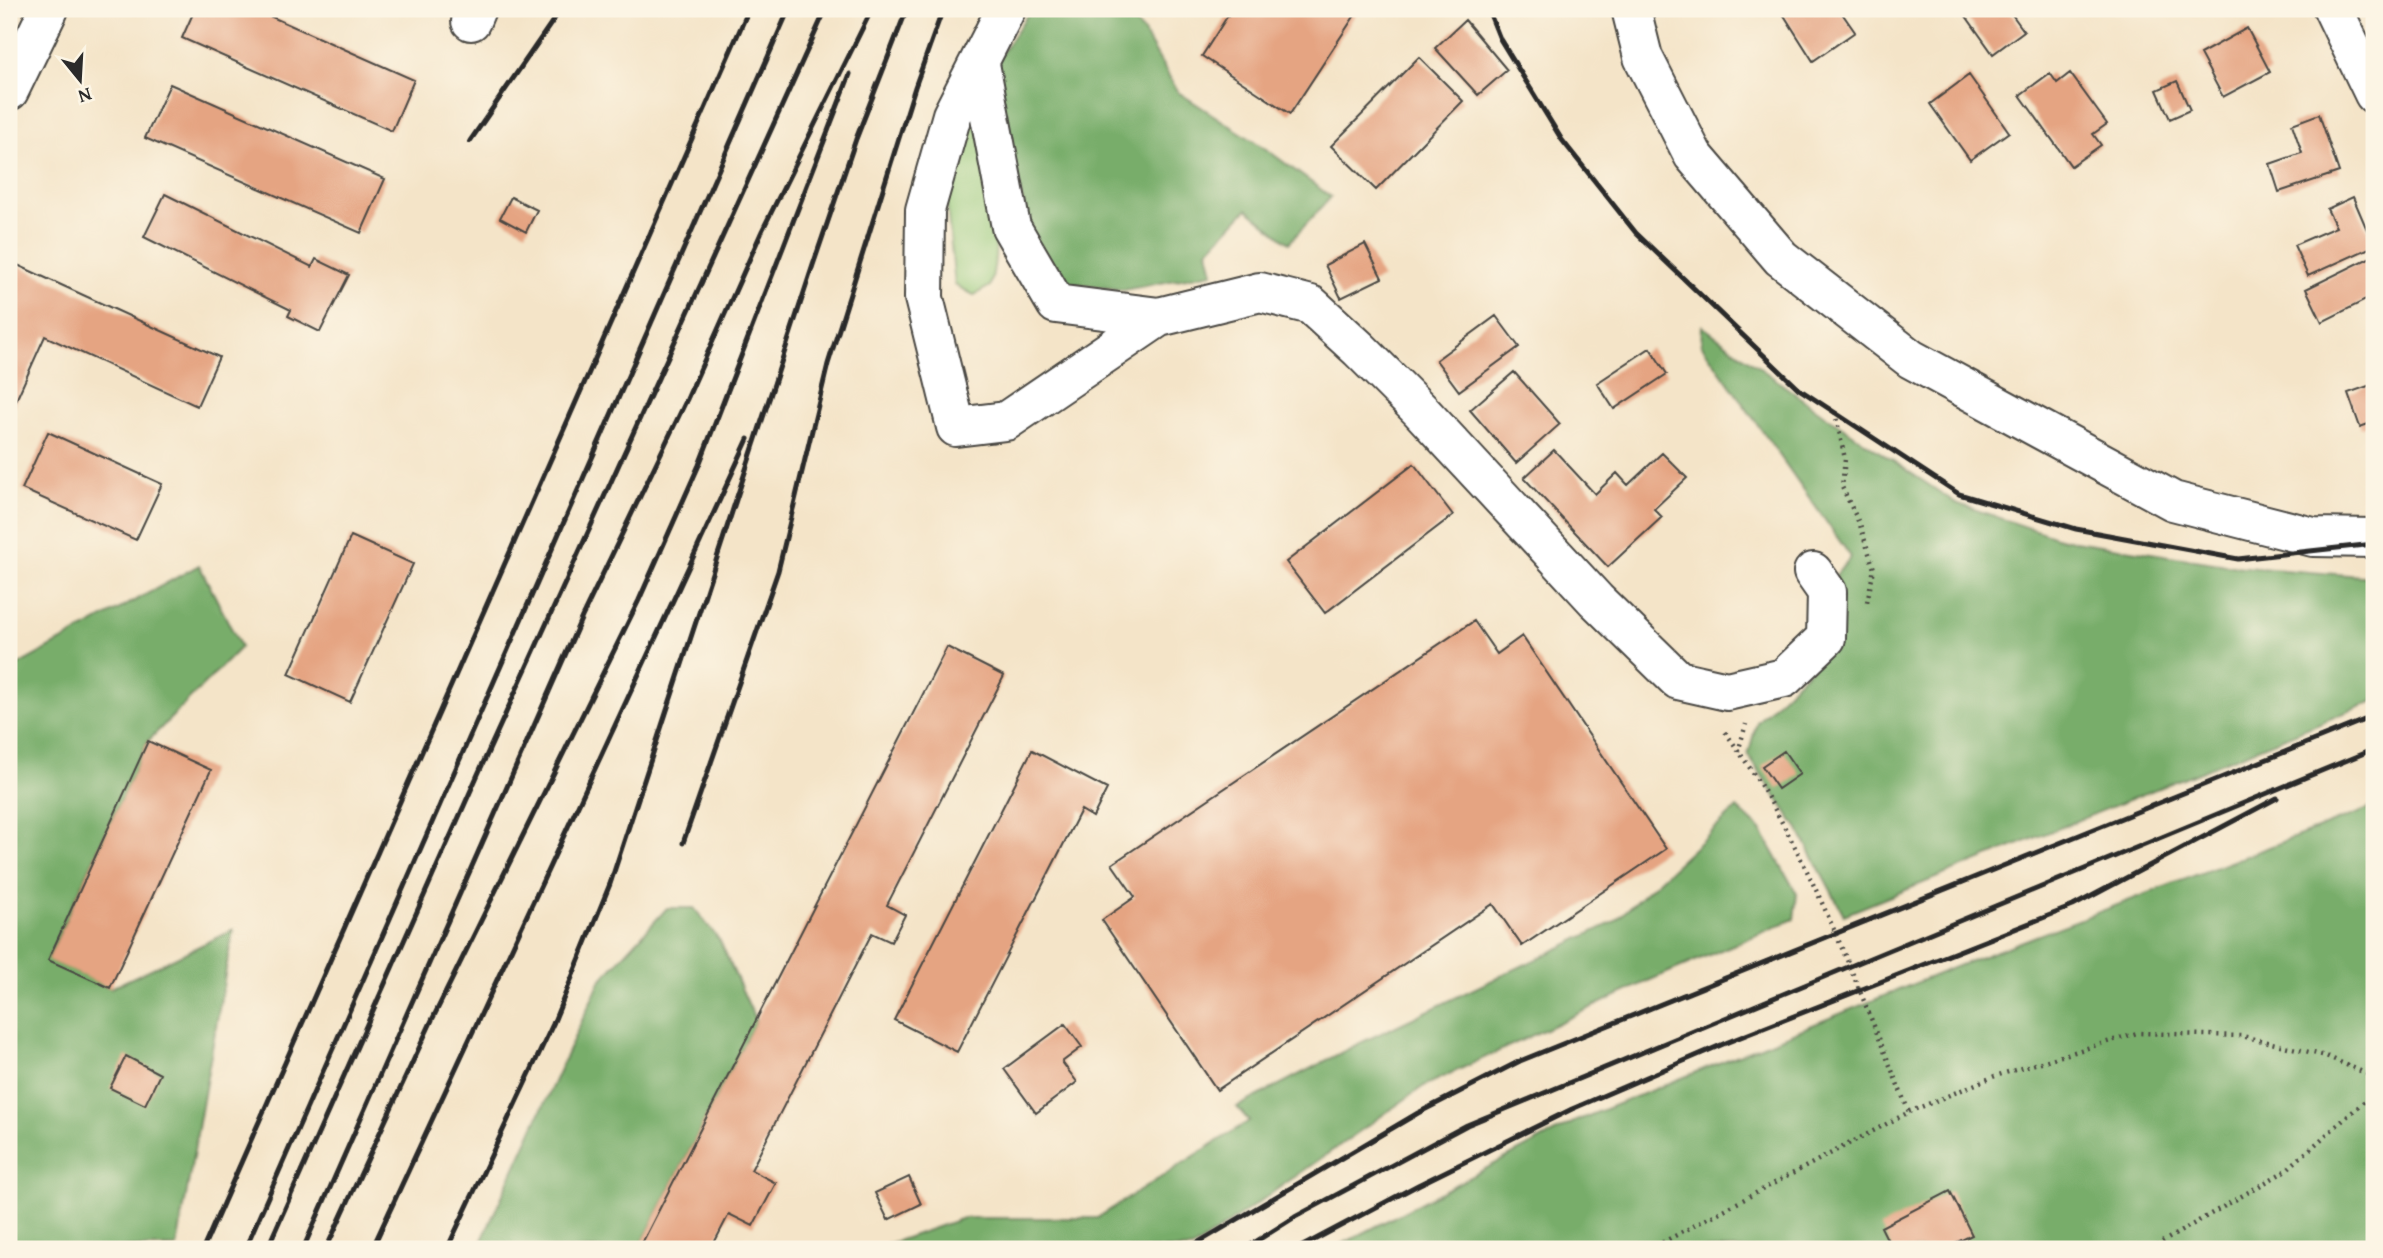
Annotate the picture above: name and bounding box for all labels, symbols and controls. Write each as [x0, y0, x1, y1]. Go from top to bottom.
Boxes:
north arrow [46, 46, 116, 116]
text: N [75, 81, 96, 112]

